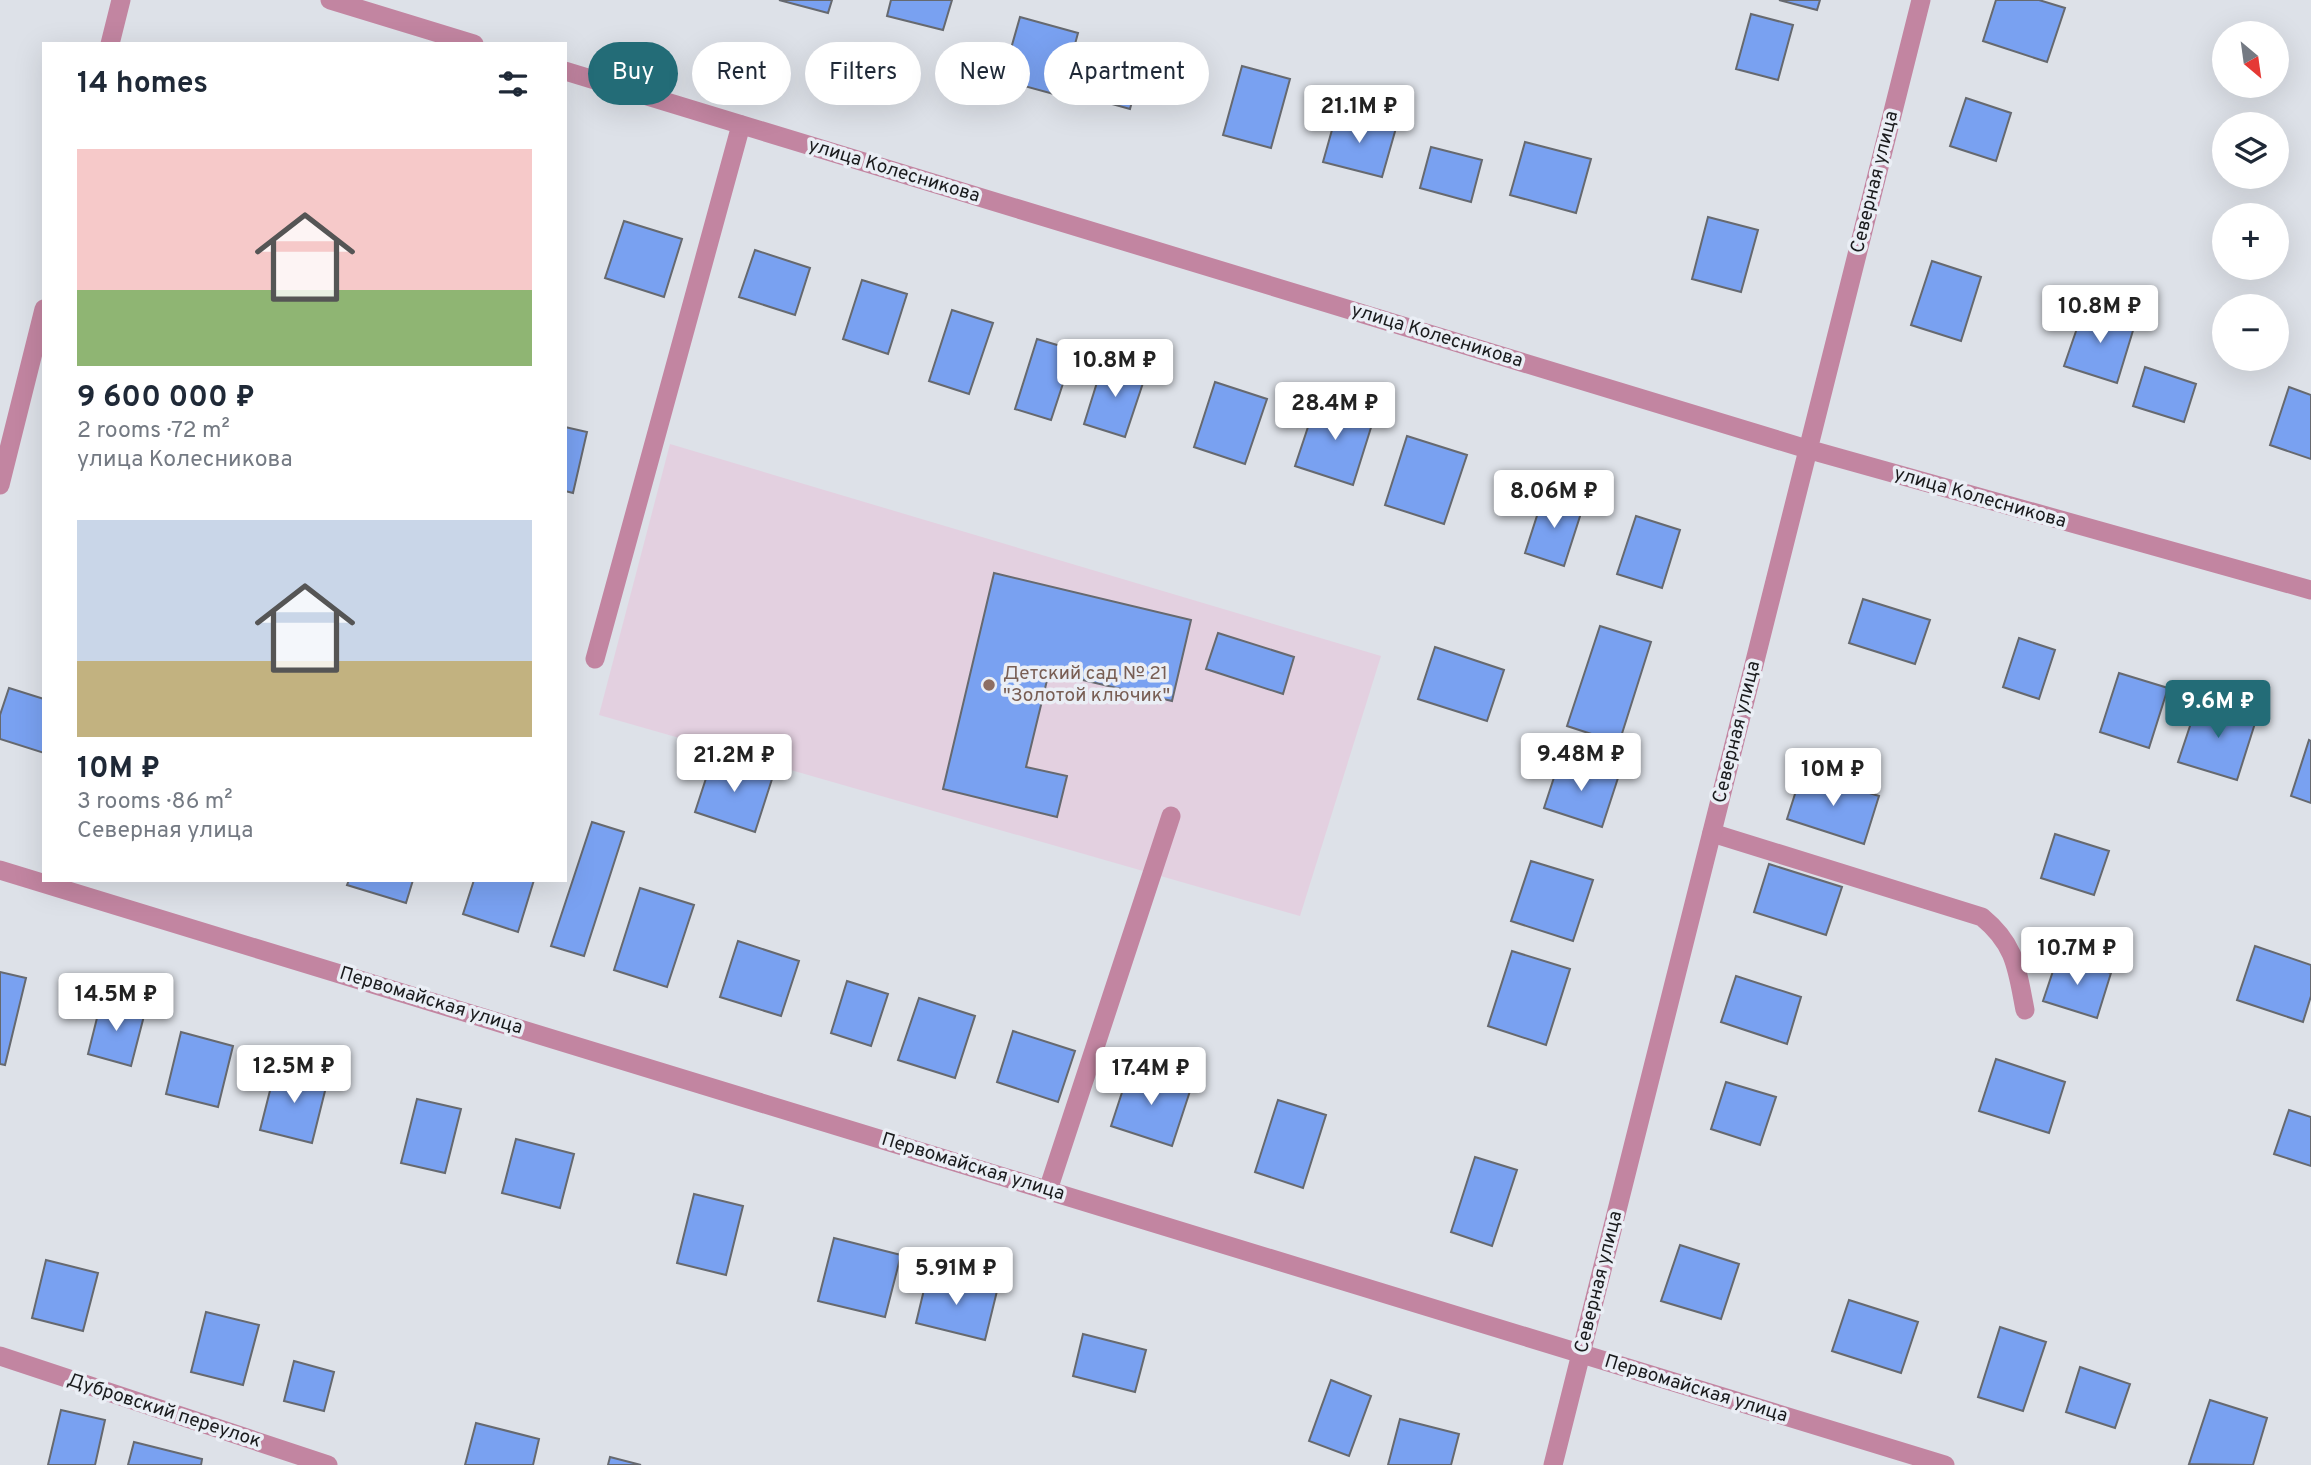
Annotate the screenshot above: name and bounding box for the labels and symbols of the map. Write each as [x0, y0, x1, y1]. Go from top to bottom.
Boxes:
north arrow [2212, 21, 2289, 98]
pin: 21.1M ₽ [1294, 86, 1424, 145]
street label: Северная улица [1846, 108, 1904, 256]
street label: улица Колесникова [805, 133, 983, 209]
pin: 10.8M ₽ [2035, 286, 2165, 345]
street label: улица Колесникова [1348, 298, 1526, 374]
pin: 10.8M ₽ [1050, 340, 1180, 399]
pin: 28.4M ₽ [1270, 382, 1400, 442]
street label: улица Колесникова [1891, 462, 2069, 534]
pin: 8.06M ₽ [1489, 470, 1619, 530]
street label: Северная улица [1708, 658, 1766, 806]
place label: Детский сад № 21 "Золотой ключик" [1003, 662, 1170, 708]
marker: Детский сад № 21 "Золотой ключик" [981, 677, 997, 693]
pin: 9.6M ₽ [2161, 680, 2275, 740]
pin: 21.2M ₽ [669, 734, 799, 794]
pin: 9.48M ₽ [1516, 734, 1646, 793]
pin: 10M ₽ [1784, 748, 1882, 808]
pin: 10.7M ₽ [2012, 928, 2142, 987]
street label: Первомайская улица [337, 962, 525, 1040]
pin: 14.5M ₽ [51, 974, 181, 1033]
pin: 12.5M ₽ [229, 1046, 359, 1105]
pin: 17.4M ₽ [1086, 1048, 1216, 1107]
street label: Первомайская улица [879, 1128, 1067, 1206]
street label: Северная улица [1570, 1208, 1628, 1356]
pin: 5.91M ₽ [891, 1248, 1021, 1307]
street label: Первомайская улица [1602, 1350, 1790, 1428]
street label: Дубровский переулок [64, 1368, 264, 1454]

